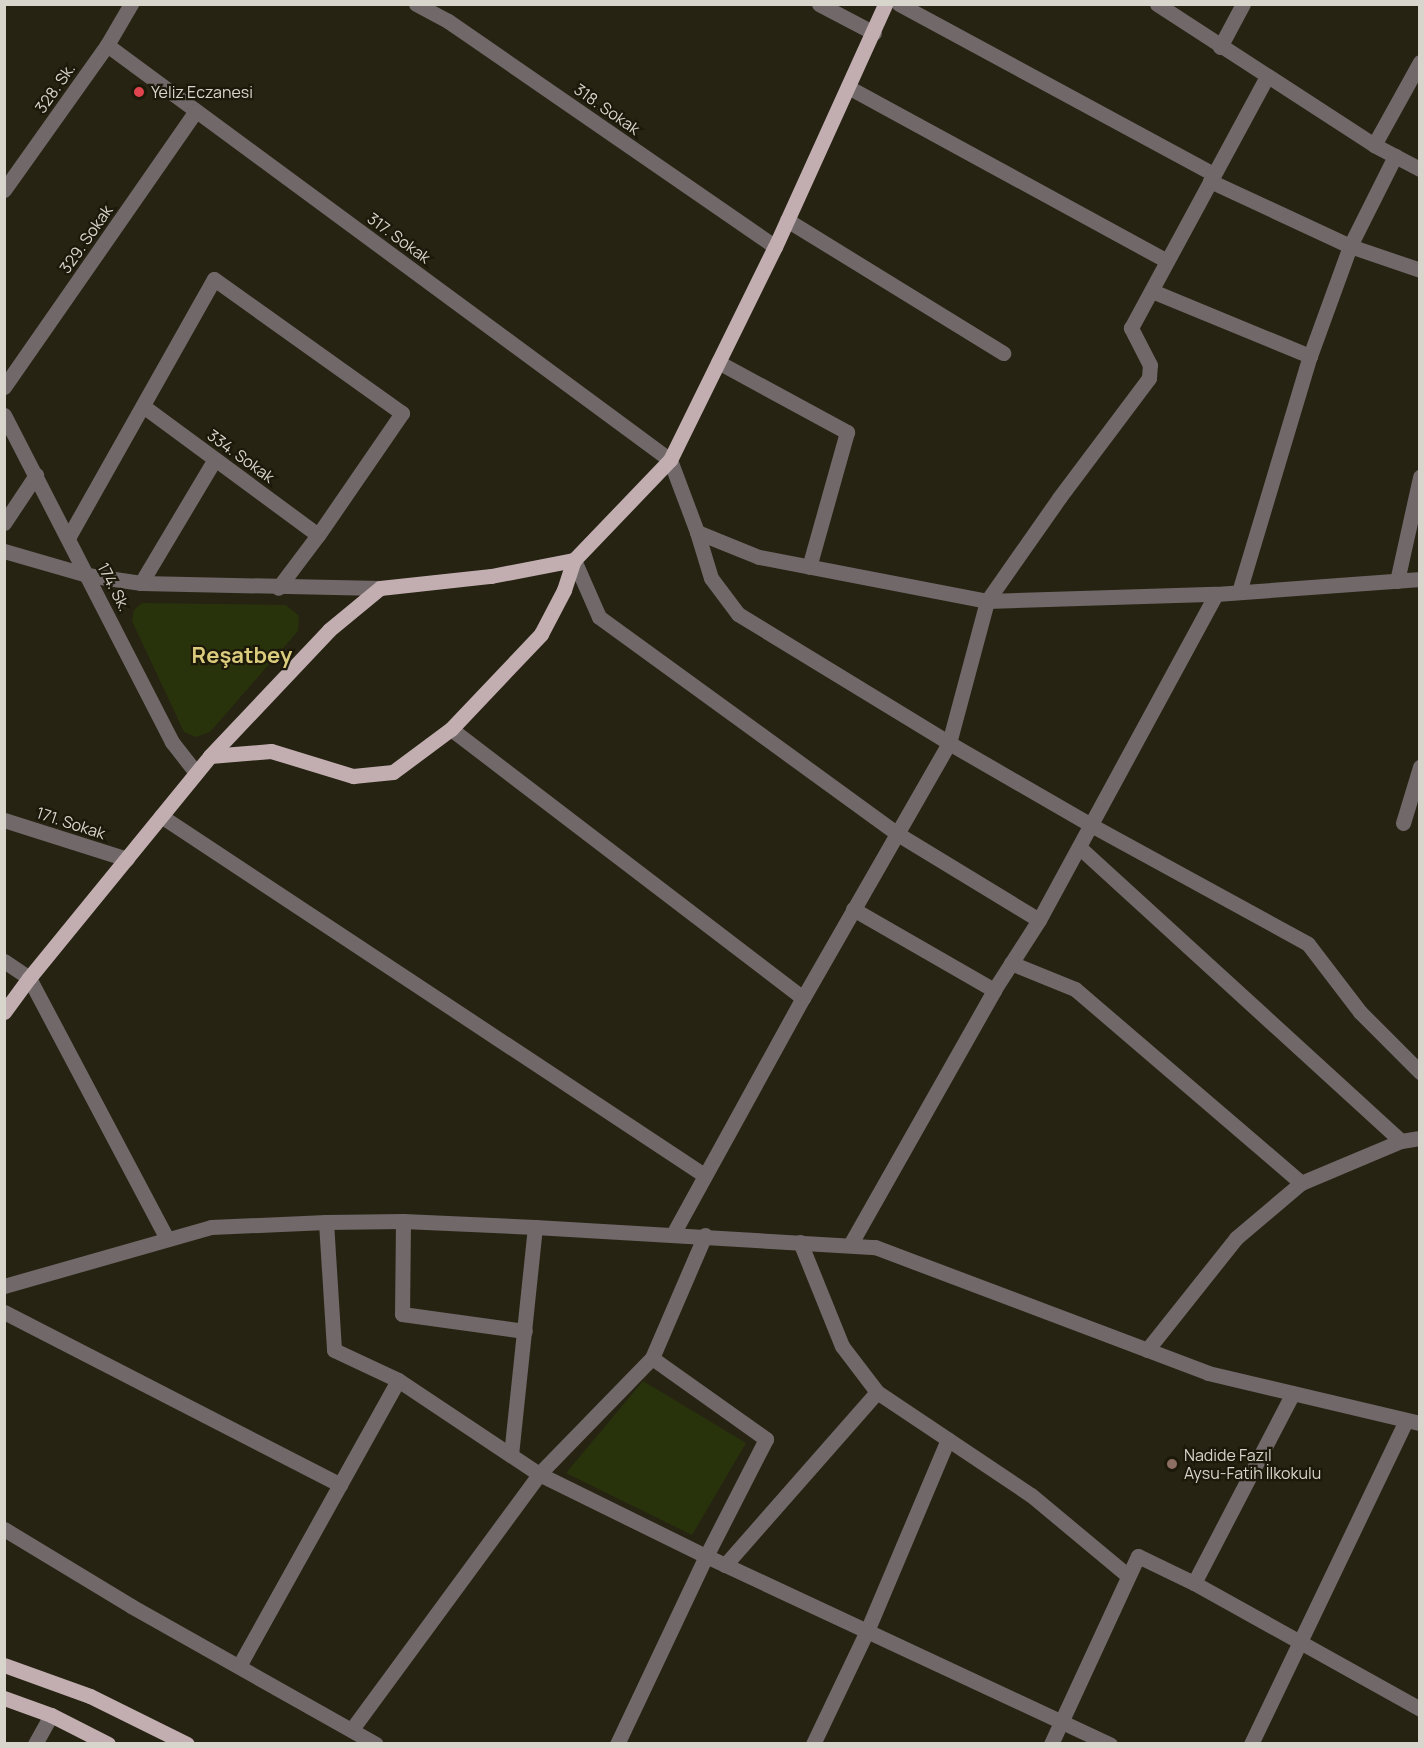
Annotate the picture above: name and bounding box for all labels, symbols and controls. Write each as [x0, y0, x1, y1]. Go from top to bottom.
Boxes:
street label: 328. Sk. [31, 59, 79, 117]
street label: 318. Sokak [570, 79, 644, 139]
place label: Yeliz Eczanesi [151, 82, 253, 102]
marker: Yeliz Eczanesi [132, 85, 146, 99]
street label: 329. Sokak [56, 201, 116, 277]
street label: 317. Sokak [364, 209, 434, 267]
street label: 334. Sokak [204, 425, 278, 487]
street label: 174. Sk. [94, 560, 134, 614]
district label: Reşatbey [192, 643, 292, 669]
street label: 171. Sokak [34, 803, 108, 843]
place label: Nadide Fazıl Aysu-Fatih İlkokulu [1184, 1445, 1321, 1483]
marker: Nadide Fazıl Aysu-Fatih İlkokulu [1165, 1457, 1179, 1471]

